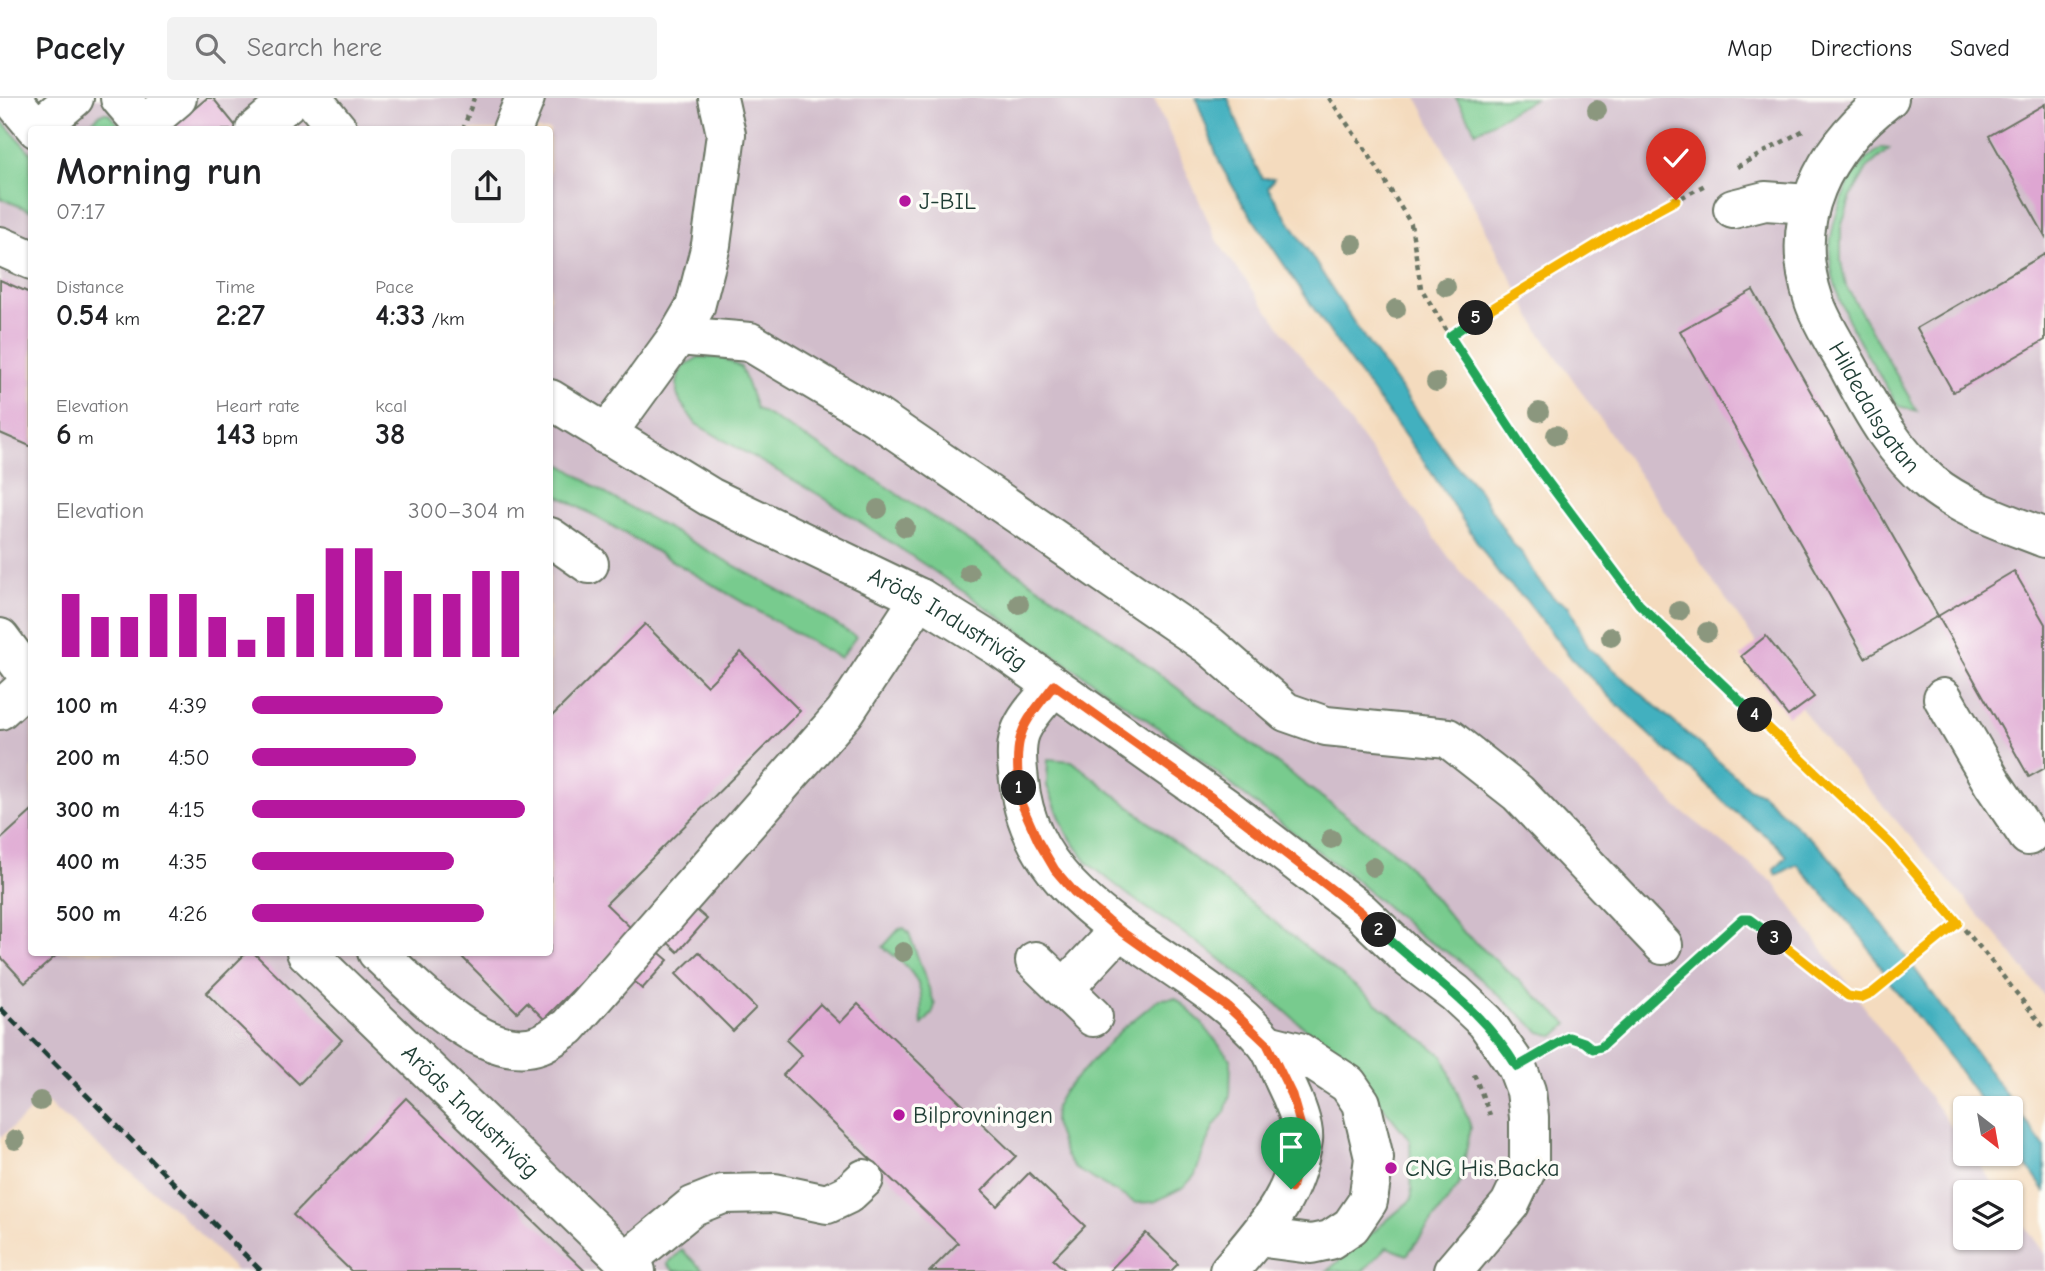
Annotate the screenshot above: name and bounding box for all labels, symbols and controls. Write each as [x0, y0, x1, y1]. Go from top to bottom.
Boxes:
search box [167, 17, 657, 80]
text: Pacely [35, 29, 125, 67]
icon: search [191, 29, 229, 67]
text: Search here [247, 33, 382, 63]
text: Map [1727, 34, 1773, 62]
text: Directions [1811, 34, 1912, 62]
text: Saved [1950, 34, 2010, 62]
pin [1646, 128, 1706, 200]
icon: check [1657, 139, 1695, 177]
button: share [451, 149, 525, 223]
text: Morning run [56, 150, 262, 194]
place label: J-BIL [919, 187, 976, 215]
marker: J-BIL [897, 193, 913, 209]
text: 07:17 [56, 198, 105, 225]
text: Distance [56, 276, 124, 298]
text: Time [216, 276, 255, 298]
text: Pace [375, 276, 414, 298]
text: 0.54 [56, 298, 109, 333]
text: 2:27 [216, 298, 265, 333]
text: 4:33 [375, 298, 425, 333]
pin: 5 [1458, 300, 1494, 336]
text: 5 [1470, 306, 1481, 328]
text: km [109, 308, 140, 330]
text: /km [425, 308, 465, 330]
street label: Hildedalsgatan [1823, 337, 1926, 479]
text: Elevation [56, 395, 129, 417]
text: Heart rate [216, 395, 299, 417]
text: kcal [375, 395, 407, 417]
text: 6 [56, 417, 72, 452]
text: 143 [216, 417, 256, 452]
text: 38 [375, 417, 405, 452]
text: m [72, 427, 94, 449]
text: bpm [256, 427, 298, 449]
text: Elevation [56, 497, 144, 524]
text: 300–304 m [408, 497, 525, 524]
street label: Aröds Industriväg [864, 561, 1033, 677]
text: 100 m [56, 692, 118, 719]
text: 4:39 [168, 692, 207, 719]
pin: 4 [1738, 698, 1772, 732]
text: 4 [1750, 703, 1759, 725]
text: 200 m [56, 744, 120, 771]
text: 4:50 [168, 744, 210, 771]
pin: 1 [1002, 770, 1036, 806]
text: 1 [1015, 776, 1022, 798]
text: 300 m [56, 796, 120, 823]
text: 4:15 [168, 796, 205, 823]
text: 400 m [56, 848, 120, 875]
text: 4:35 [168, 848, 207, 875]
text: 500 m [56, 900, 121, 927]
text: 4:26 [168, 900, 208, 927]
pin: 2 [1362, 912, 1396, 948]
text: 2 [1374, 918, 1383, 940]
pin: 3 [1758, 920, 1792, 956]
text: 3 [1770, 926, 1779, 948]
street label: Aröds Industriväg [396, 1038, 545, 1184]
north arrow [1953, 1096, 2023, 1166]
map controls [1953, 1096, 2023, 1250]
place label: Bilprovningen [913, 1101, 1053, 1129]
marker: Bilprovningen [891, 1107, 907, 1123]
pin [1261, 1117, 1321, 1189]
icon: arrive [1272, 1128, 1310, 1166]
place label: CNG His.Backa [1405, 1154, 1560, 1182]
marker: CNG His.Backa [1383, 1160, 1399, 1176]
button: layers [1953, 1180, 2023, 1250]

